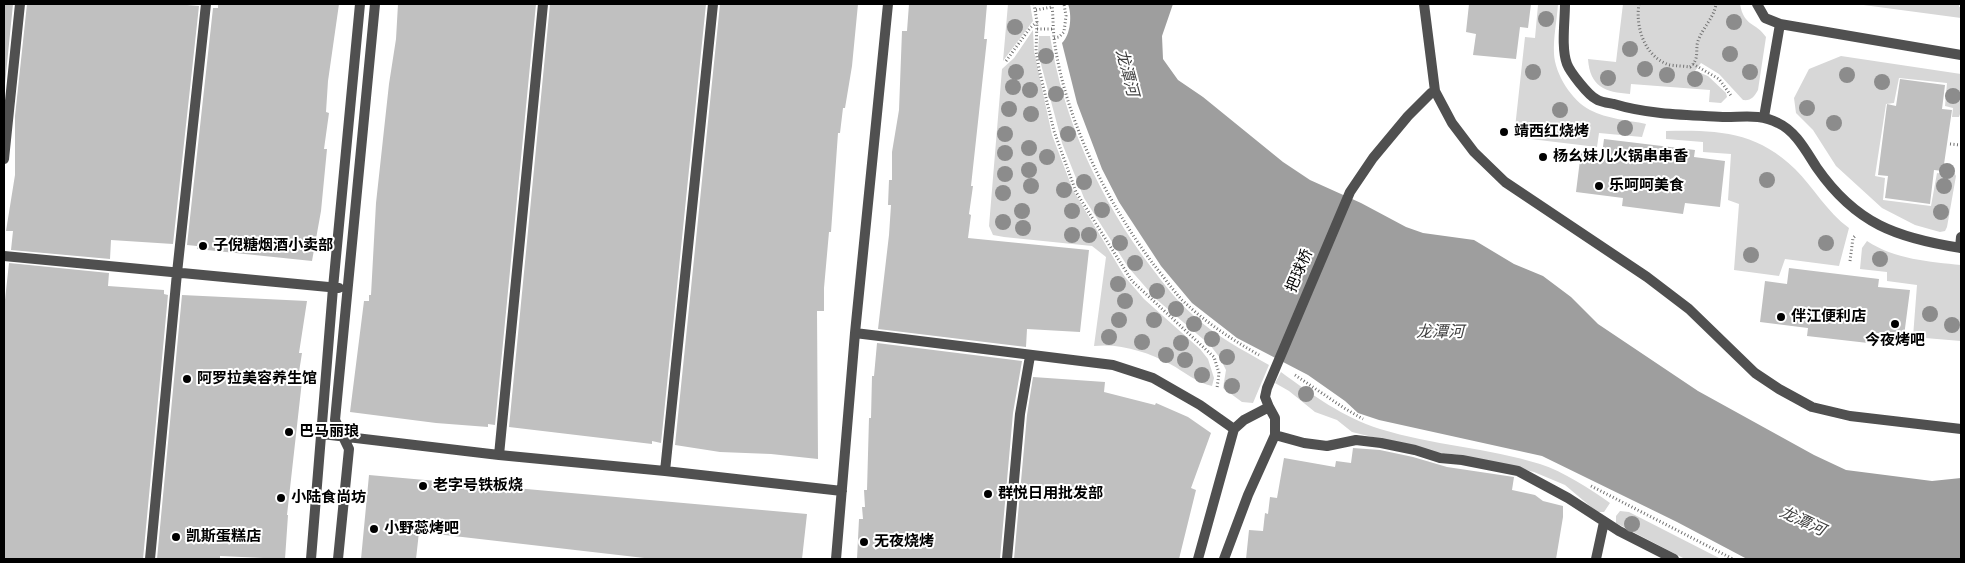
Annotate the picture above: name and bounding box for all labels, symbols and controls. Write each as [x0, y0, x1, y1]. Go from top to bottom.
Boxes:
water label: 龙潭河 [1111, 47, 1141, 99]
place label: 靖西红烧烤 [1514, 123, 1589, 141]
marker: 靖西红烧烤 [1498, 126, 1510, 138]
place label: 杨幺妹儿火锅串串香 [1553, 148, 1688, 166]
marker: 杨幺妹儿火锅串串香 [1537, 151, 1549, 163]
place label: 乐呵呵美食 [1609, 177, 1684, 195]
marker: 乐呵呵美食 [1593, 180, 1605, 192]
place label: 子倪糖烟酒小卖部 [213, 237, 333, 255]
marker: 子倪糖烟酒小卖部 [197, 240, 209, 252]
street label: 把球桥 [1283, 247, 1317, 295]
place label: 伴江便利店 [1791, 308, 1866, 326]
marker: 伴江便利店 [1775, 311, 1787, 323]
marker: 今夜烤吧 [1889, 318, 1901, 330]
water label: 龙潭河 [1416, 323, 1464, 343]
place label: 今夜烤吧 [1865, 332, 1925, 350]
place label: 阿罗拉美容养生馆 [197, 370, 317, 388]
marker: 阿罗拉美容养生馆 [181, 373, 193, 385]
place label: 巴马丽琅 [299, 423, 359, 441]
marker: 巴马丽琅 [283, 426, 295, 438]
place label: 老字号铁板烧 [433, 477, 523, 495]
marker: 老字号铁板烧 [417, 480, 429, 492]
place label: 群悦日用批发部 [998, 485, 1103, 503]
marker: 群悦日用批发部 [982, 488, 994, 500]
place label: 小陆食尚坊 [291, 489, 366, 507]
marker: 小陆食尚坊 [275, 492, 287, 504]
water label: 龙潭河 [1776, 503, 1828, 541]
place label: 小野蕊烤吧 [384, 520, 459, 538]
marker: 小野蕊烤吧 [368, 523, 380, 535]
place label: 凯斯蛋糕店 [186, 528, 261, 546]
marker: 凯斯蛋糕店 [170, 531, 182, 543]
place label: 无夜烧烤 [874, 533, 934, 551]
marker: 无夜烧烤 [858, 536, 870, 548]

